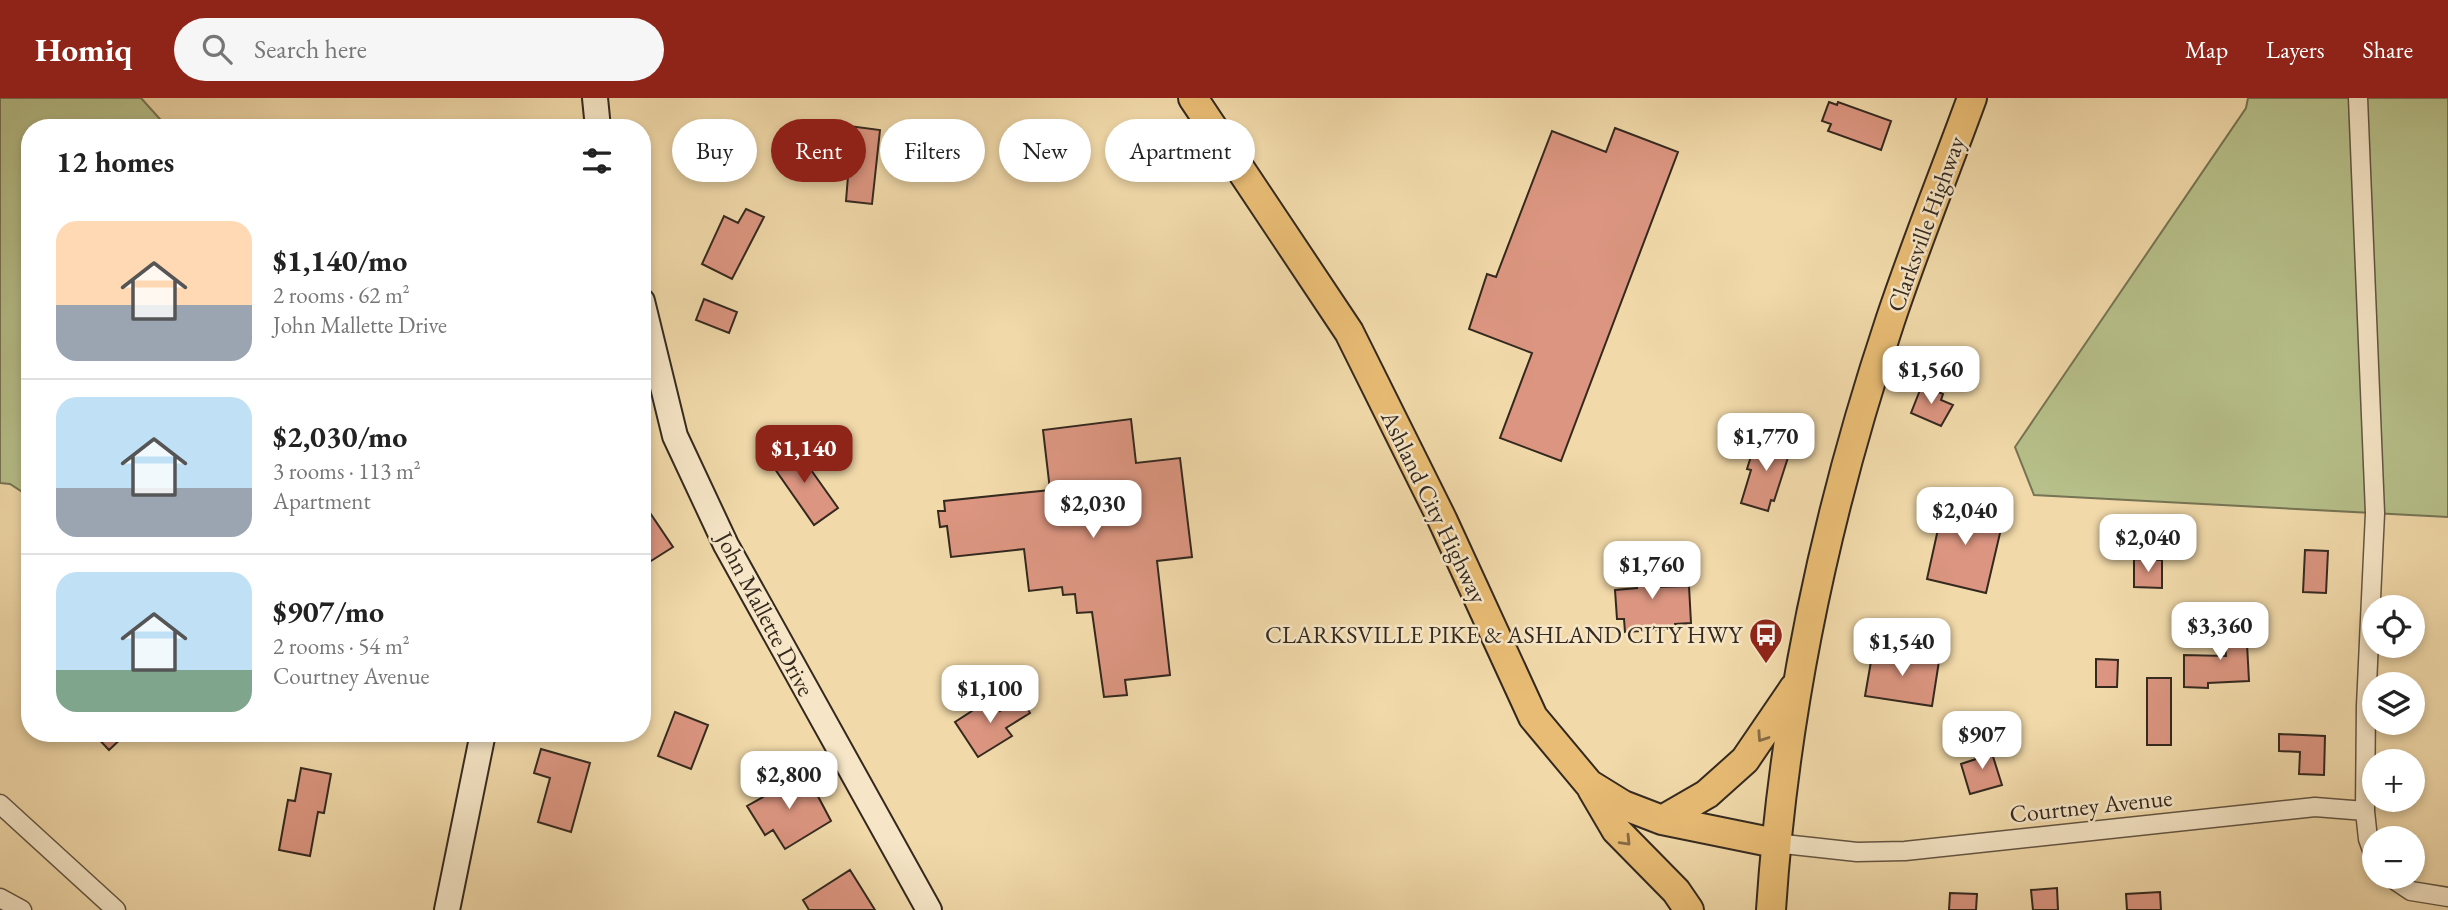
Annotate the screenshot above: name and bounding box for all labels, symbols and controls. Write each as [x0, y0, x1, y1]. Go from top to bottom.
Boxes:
search box [174, 18, 664, 81]
text: Homiq [35, 28, 132, 71]
icon: search [198, 30, 236, 68]
text: Search here [254, 32, 367, 66]
text: Map [2185, 34, 2228, 65]
text: Layers [2266, 34, 2325, 65]
text: Share [2363, 34, 2413, 65]
chip: Buy [672, 119, 757, 182]
chip: Rent [771, 119, 866, 182]
chip: Filters [880, 119, 985, 182]
chip: New [999, 119, 1091, 182]
chip: Apartment [1105, 119, 1255, 182]
street label: Clarksville Highway [1879, 131, 1972, 316]
text: 12 homes [56, 142, 174, 181]
icon: filters [578, 142, 616, 180]
text: $1,140/mo [273, 241, 407, 280]
icon: home [112, 249, 196, 333]
text: 2 rooms · 62 m² [273, 280, 410, 310]
text: John Mallette Drive [273, 310, 447, 340]
pin: $1,560 [1874, 346, 1988, 406]
text: $1,560 [1899, 354, 1963, 384]
street label: Ashland City Highway [1374, 404, 1495, 609]
pin: $1,770 [1709, 414, 1823, 473]
text: $2,030/mo [273, 417, 407, 456]
text: $1,770 [1734, 421, 1798, 451]
icon: home [112, 425, 196, 509]
pin: $1,140 [747, 426, 861, 485]
text: $1,140 [772, 433, 836, 463]
text: 3 rooms · 113 m² [273, 456, 421, 486]
pin: $2,030 [1036, 480, 1150, 540]
text: Apartment [273, 486, 371, 516]
text: $2,030 [1061, 488, 1125, 518]
pin: $2,040 [1908, 488, 2022, 547]
text: $2,040 [1933, 495, 1997, 525]
pin: $2,040 [2091, 514, 2205, 574]
text: $2,040 [2116, 522, 2180, 552]
street label: John Mallette Drive [708, 525, 822, 701]
pin: $1,760 [1595, 542, 1709, 601]
text: $1,760 [1620, 549, 1684, 579]
text: $907/mo [273, 592, 384, 631]
map controls [2362, 595, 2425, 889]
button: locate [2362, 595, 2425, 658]
icon: home [112, 600, 196, 684]
pin: $3,360 [2163, 602, 2277, 662]
text: $3,360 [2188, 610, 2252, 640]
bus stop icon: CLARKSVILLE PIKE & ASHLAND CITY HWY [1747, 616, 1785, 665]
pin: $1,540 [1845, 618, 1959, 678]
place label: CLARKSVILLE PIKE & ASHLAND CITY HWY [1265, 619, 1743, 650]
text: $1,540 [1870, 626, 1934, 656]
text: 2 rooms · 54 m² [273, 631, 410, 661]
text: Courtney Avenue [273, 661, 430, 691]
pin: $1,100 [933, 666, 1047, 725]
button: layers [2362, 672, 2425, 735]
text: $1,100 [958, 673, 1022, 703]
pin: $907 [1941, 712, 2023, 771]
text: $907 [1958, 719, 2006, 749]
one-way arrow [1757, 729, 1770, 742]
button: + [2362, 749, 2425, 812]
pin: $2,800 [732, 752, 846, 811]
text: $2,800 [757, 759, 821, 789]
street label: Courtney Avenue [2008, 782, 2174, 829]
button: − [2362, 826, 2425, 889]
one-way arrow [1618, 832, 1631, 845]

